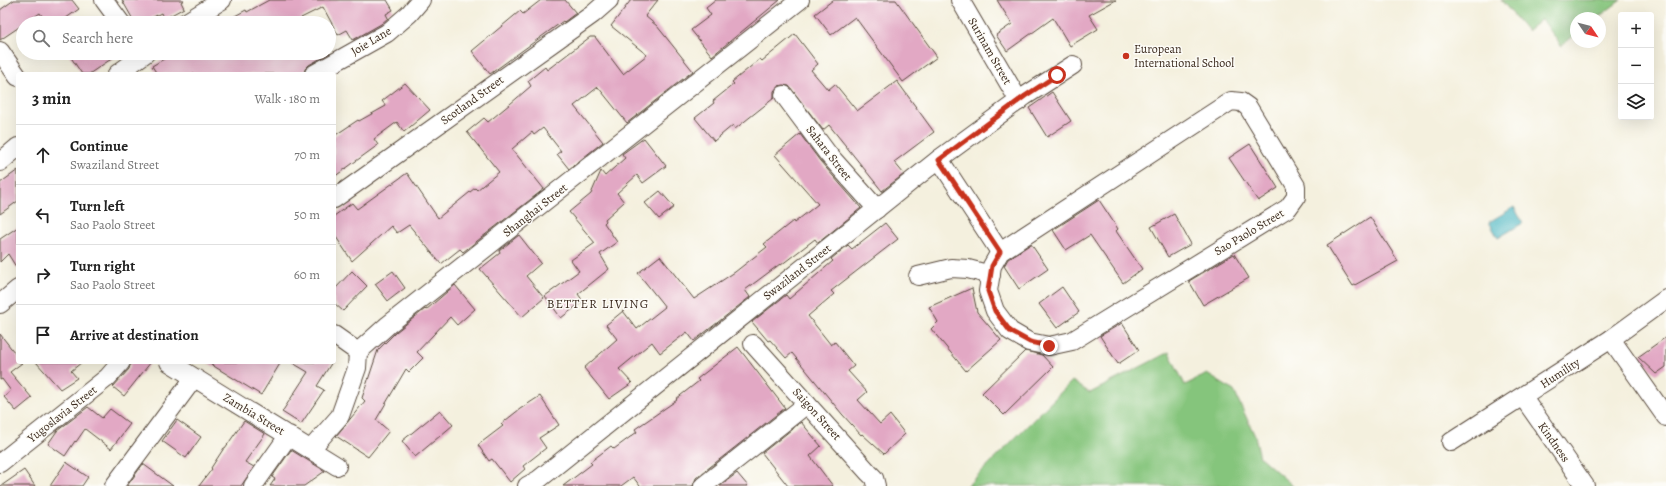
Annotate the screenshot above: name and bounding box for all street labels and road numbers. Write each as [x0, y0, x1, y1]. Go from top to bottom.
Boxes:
street label: Surinam Street [964, 15, 1016, 87]
street label: Joie Lane [348, 23, 394, 59]
street label: Scotland Street [437, 72, 507, 128]
street label: Sahara Street [802, 122, 856, 184]
street label: Shanghai Street [499, 180, 571, 240]
street label: Sao Paolo Street [1211, 205, 1287, 259]
street label: Swaziland Street [760, 240, 834, 304]
street label: Humility [1537, 354, 1584, 392]
street label: Yugoslavia Street [23, 382, 100, 447]
street label: Saigon Street [789, 384, 845, 444]
street label: Zambia Street [220, 389, 288, 439]
street label: Kindness [1534, 419, 1574, 465]

